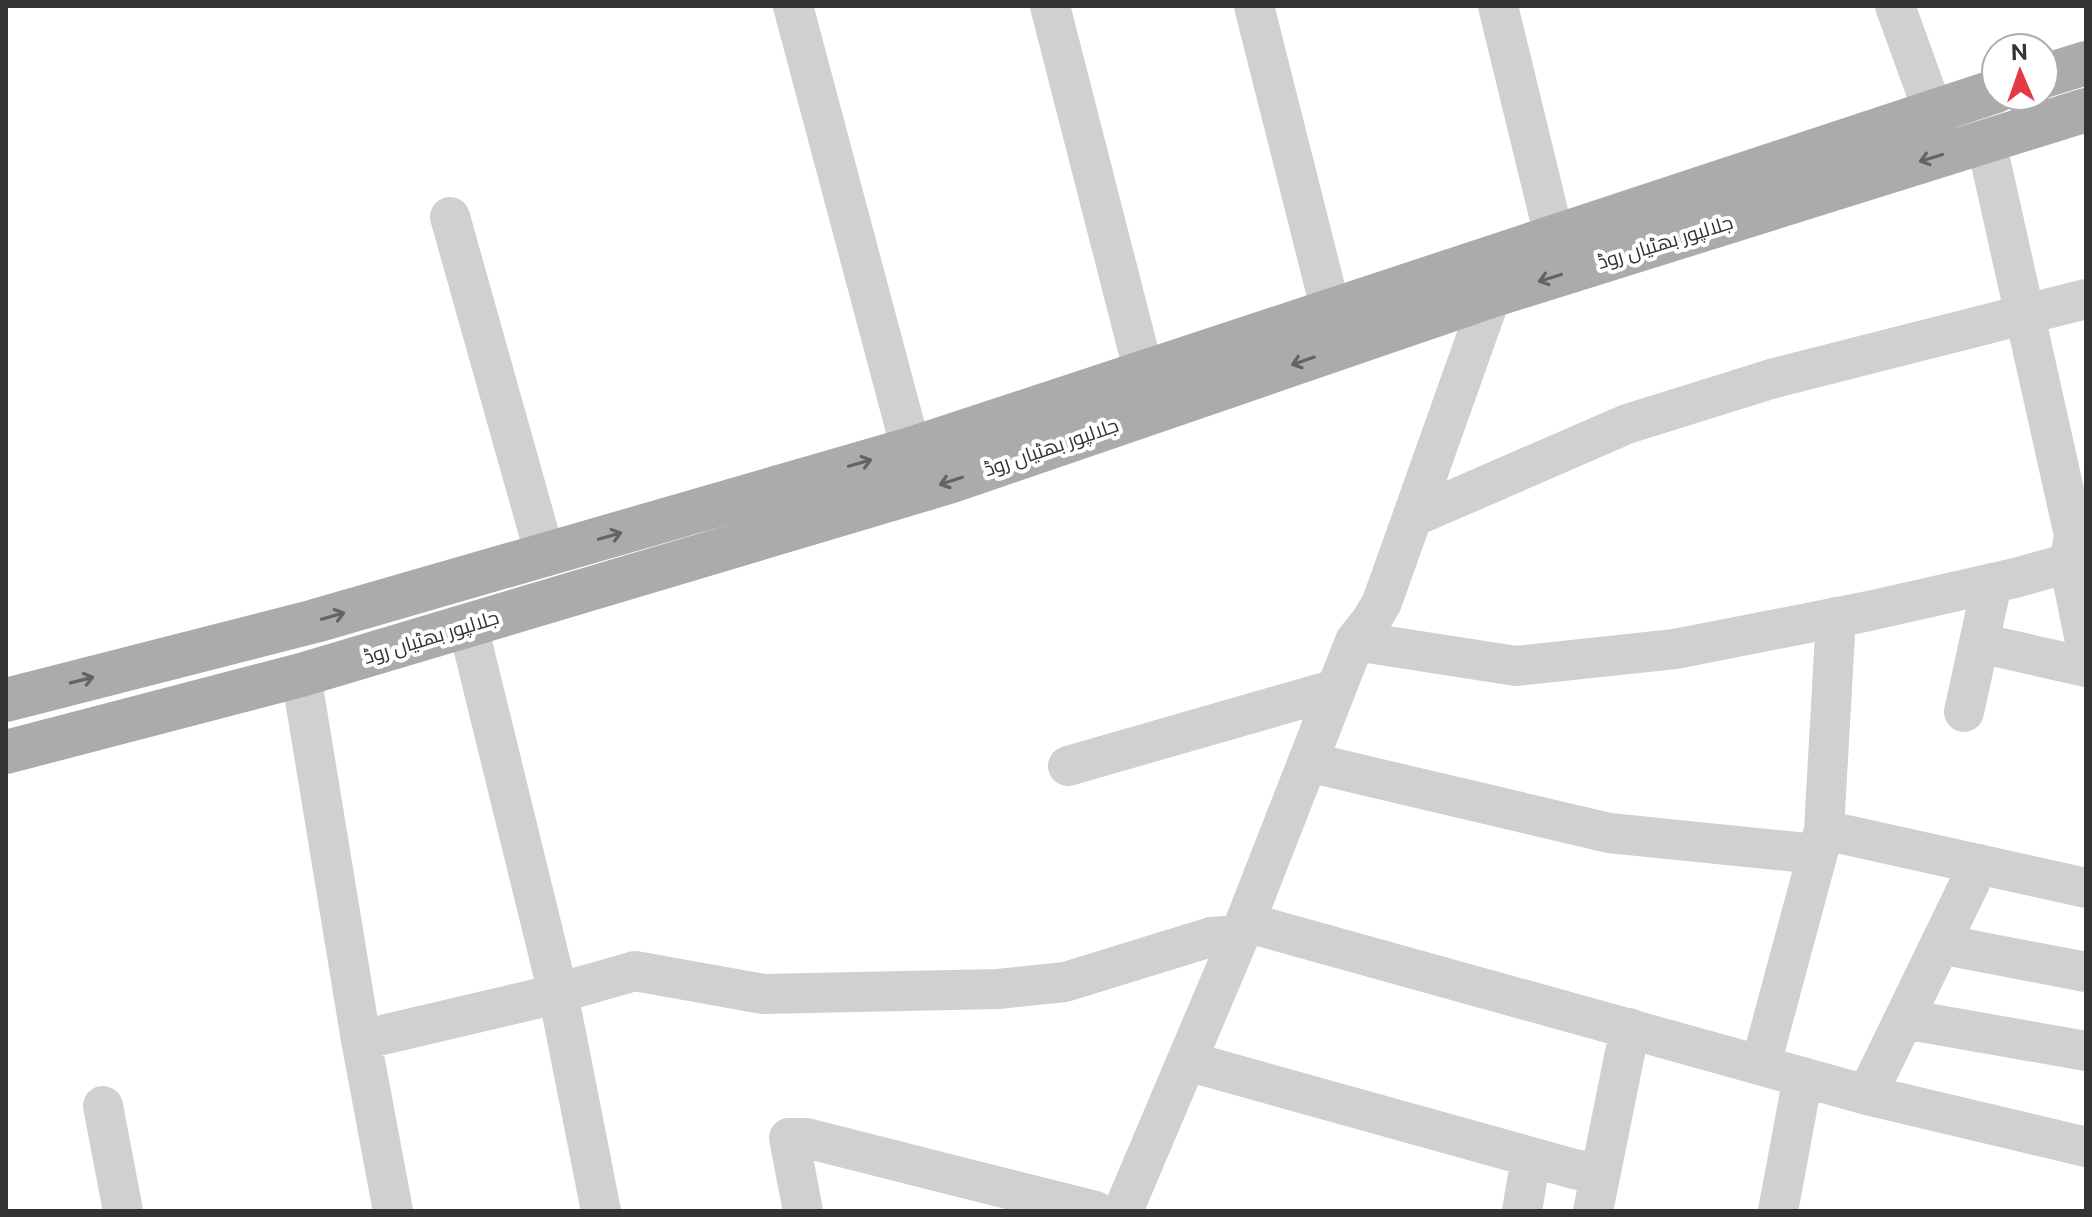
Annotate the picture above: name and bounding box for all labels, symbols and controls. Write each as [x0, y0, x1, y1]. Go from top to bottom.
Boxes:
north arrow [1980, 32, 2060, 112]
text: N [2010, 39, 2028, 65]
one-way arrow [1919, 151, 1945, 166]
street label: جلالپور بھٹیاں روڈ [1594, 210, 1736, 275]
one-way arrow [1537, 271, 1563, 286]
one-way arrow [1291, 354, 1316, 369]
street label: جلالپور بھٹیاں روڈ [980, 413, 1122, 482]
one-way arrow [846, 455, 872, 470]
one-way arrow [939, 475, 964, 490]
one-way arrow [597, 528, 623, 543]
street label: جلالپور بھٹیاں روڈ [360, 605, 502, 670]
one-way arrow [320, 607, 346, 622]
one-way arrow [68, 672, 94, 687]

